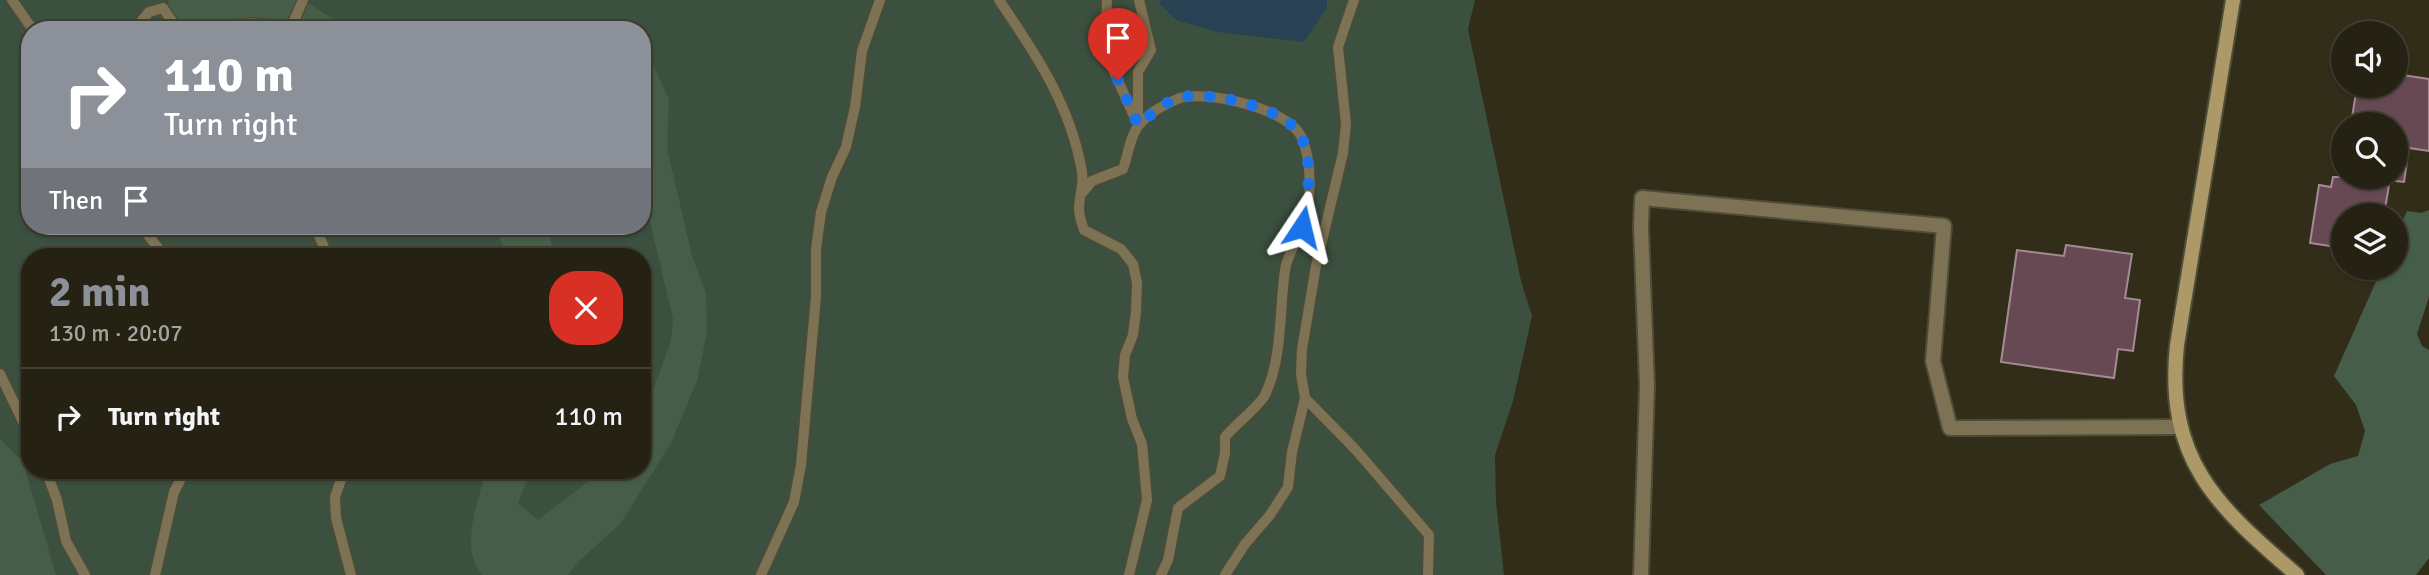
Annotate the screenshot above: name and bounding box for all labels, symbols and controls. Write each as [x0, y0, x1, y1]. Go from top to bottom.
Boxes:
pin [1088, 8, 1148, 80]
icon: arrive [1099, 19, 1137, 57]
map controls [2331, 21, 2408, 280]
button: sound [2331, 21, 2408, 98]
text: 110 m [164, 45, 294, 105]
icon: right [49, 49, 140, 140]
text: Turn right [164, 105, 297, 144]
button: search [2331, 112, 2408, 189]
icon: arrive [117, 182, 155, 220]
text: Then [49, 185, 103, 217]
position arrow [1265, 190, 1339, 264]
button: layers [2331, 203, 2408, 280]
text: 2 min [49, 267, 150, 318]
button: close [549, 271, 623, 345]
text: 130 m · 20:07 [49, 319, 183, 348]
icon: right [49, 398, 87, 436]
text: Turn right [108, 401, 220, 433]
text: 110 m [554, 401, 623, 433]

